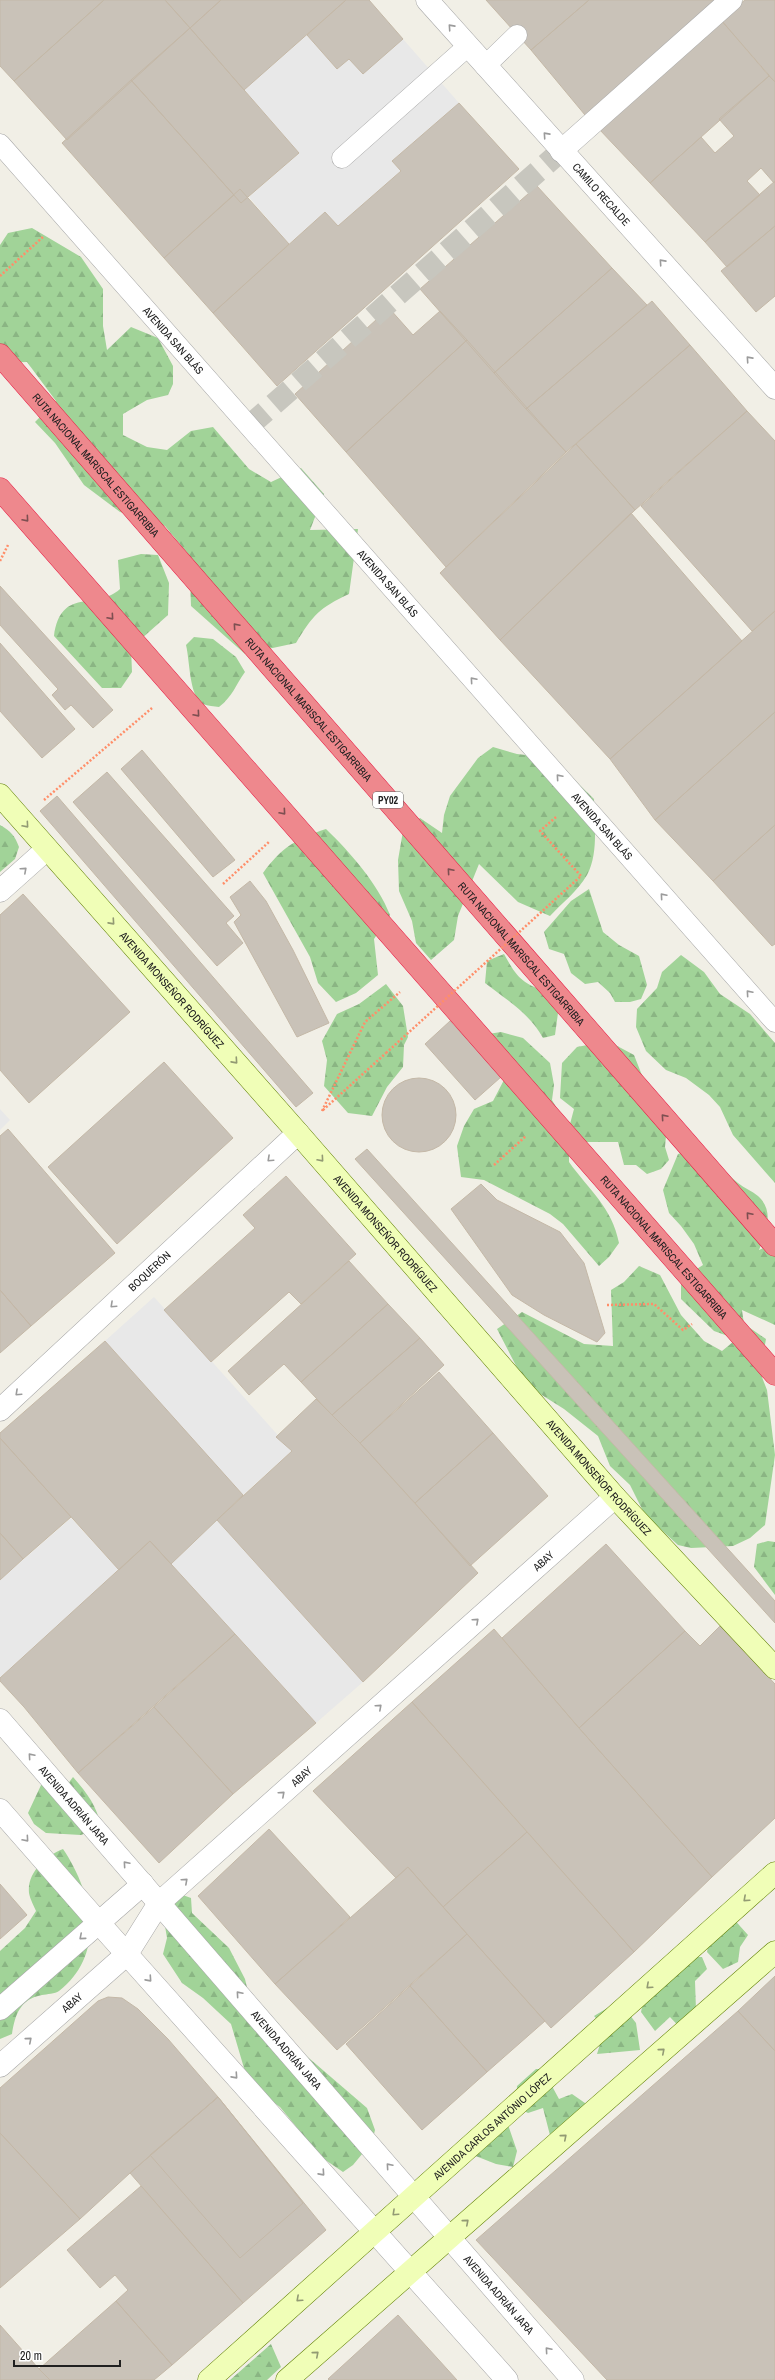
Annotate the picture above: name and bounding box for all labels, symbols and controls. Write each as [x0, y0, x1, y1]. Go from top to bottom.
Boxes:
one-way arrow [448, 24, 456, 32]
one-way arrow [544, 132, 551, 140]
street label: CAMILO RECALDE [569, 160, 633, 229]
one-way arrow [659, 260, 666, 267]
street label: AVENIDA SAN BLÁS [139, 303, 207, 377]
one-way arrow [746, 356, 754, 364]
street label: RUTA NACIONAL MARISCAL ESTIGARRIBIA [30, 390, 163, 541]
one-way arrow [21, 514, 28, 522]
street label: AVENIDA SAN BLÁS [354, 546, 421, 620]
one-way arrow [107, 612, 114, 619]
one-way arrow [233, 623, 240, 630]
street label: RUTA NACIONAL MARISCAL ESTIGARRIBIA [242, 635, 376, 785]
one-way arrow [470, 677, 477, 685]
one-way arrow [193, 710, 200, 717]
one-way arrow [556, 774, 563, 782]
street label: AVENIDA SAN BLÁS [568, 789, 636, 863]
road number: PY02 [373, 792, 403, 808]
one-way arrow [278, 807, 285, 815]
one-way arrow [21, 820, 28, 827]
one-way arrow [19, 868, 26, 875]
one-way arrow [447, 869, 454, 876]
street label: RUTA NACIONAL MARISCAL ESTIGARRIBIA [455, 879, 588, 1029]
one-way arrow [661, 893, 668, 900]
one-way arrow [107, 917, 114, 925]
street label: AVENIDA MONSEÑOR RODRÍGUEZ [116, 928, 227, 1052]
one-way arrow [747, 990, 754, 998]
one-way arrow [230, 1056, 238, 1064]
one-way arrow [662, 1115, 669, 1122]
one-way arrow [267, 1154, 275, 1162]
one-way arrow [316, 1154, 323, 1161]
street label: AVENIDA MONSEÑOR RODRÍGUEZ [330, 1171, 441, 1295]
street label: RUTA NACIONAL MARISCAL ESTIGARRIBIA [598, 1173, 731, 1323]
one-way arrow [747, 1213, 754, 1220]
street label: BOQUERÓN [125, 1248, 173, 1294]
one-way arrow [110, 1300, 118, 1308]
one-way arrow [15, 1389, 23, 1396]
street label: AVENIDA MONSEÑOR RODRÍGUEZ [543, 1416, 655, 1539]
street label: ABAY [529, 1548, 557, 1575]
one-way arrow [471, 1618, 479, 1625]
one-way arrow [374, 1705, 382, 1712]
one-way arrow [29, 1753, 36, 1760]
street label: AVENIDA ADRIÁN JARA [35, 1762, 113, 1849]
street label: ABAY [287, 1763, 315, 1790]
one-way arrow [277, 1791, 285, 1799]
one-way arrow [21, 1834, 28, 1842]
one-way arrow [123, 1861, 131, 1869]
one-way arrow [180, 1878, 188, 1885]
one-way arrow [743, 1895, 751, 1902]
one-way arrow [80, 1933, 87, 1940]
one-way arrow [144, 1974, 151, 1982]
one-way arrow [646, 1981, 654, 1989]
street label: ABAY [58, 1989, 85, 2016]
one-way arrow [236, 1991, 243, 1999]
street label: AVENIDA ADRIÁN JARA [248, 2007, 325, 2093]
one-way arrow [25, 2038, 32, 2045]
one-way arrow [657, 2048, 665, 2056]
street label: AVENIDA CARLOS ANTÓNIO LÓPEZ [430, 2070, 554, 2183]
one-way arrow [230, 2071, 238, 2079]
one-way arrow [559, 2134, 567, 2141]
one-way arrow [386, 2163, 393, 2171]
one-way arrow [317, 2168, 324, 2176]
one-way arrow [393, 2208, 400, 2215]
one-way arrow [462, 2220, 469, 2227]
street label: AVENIDA ADRIÁN JARA [460, 2251, 538, 2338]
one-way arrow [296, 2295, 304, 2302]
scale bar [14, 2342, 120, 2368]
text: 20 m [20, 2348, 42, 2364]
one-way arrow [545, 2348, 552, 2355]
one-way arrow [311, 2352, 319, 2359]

